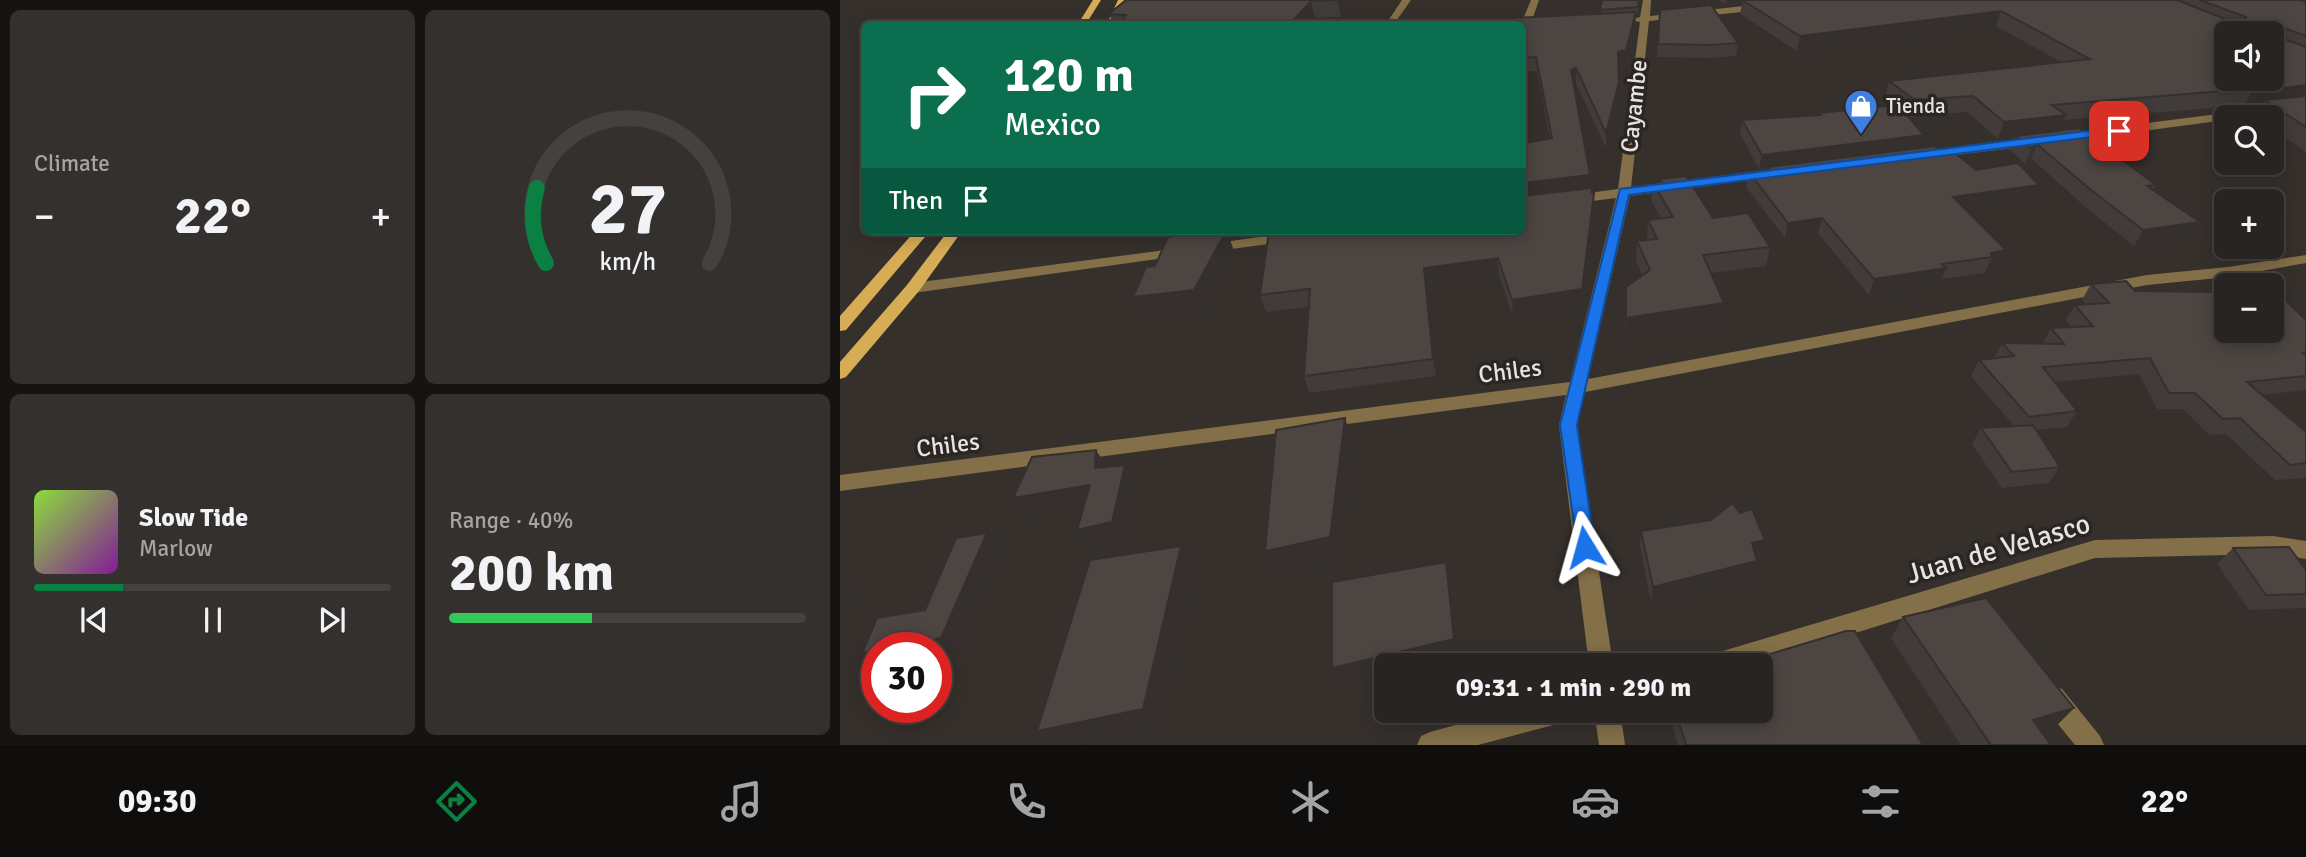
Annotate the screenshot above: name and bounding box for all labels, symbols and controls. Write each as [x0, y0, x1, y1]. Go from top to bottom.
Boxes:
map controls [2214, 21, 2284, 343]
button: sound [2214, 21, 2284, 91]
text: 120 m [1004, 45, 1134, 105]
icon: right [889, 49, 980, 140]
street label: Cayambe [1614, 58, 1654, 154]
shop icon: Tienda [1842, 87, 1880, 136]
place label: Tienda [1886, 93, 1946, 119]
pin [2089, 101, 2149, 161]
text: Mexico [1004, 105, 1101, 144]
button: search [2214, 105, 2284, 175]
icon: arrive [2100, 112, 2138, 150]
text: Climate [34, 149, 110, 178]
text: 27 [588, 165, 667, 254]
icon: arrive [957, 182, 995, 220]
text: 22° [174, 184, 251, 248]
text: Then [889, 185, 943, 217]
button: + [2214, 189, 2284, 259]
text: − [34, 193, 55, 240]
text: + [370, 193, 391, 240]
text: km/h [599, 246, 656, 277]
button: − [2214, 273, 2284, 343]
street label: Chiles [1477, 352, 1543, 390]
street label: Chiles [915, 426, 981, 464]
text: Slow Tide [139, 502, 248, 534]
text: Range · 40% [449, 506, 573, 535]
street label: Juan de Velasco [1903, 507, 2094, 591]
position arrow [1548, 510, 1622, 584]
text: Marlow [139, 534, 213, 563]
text: 200 km [449, 541, 614, 605]
icon: previous [75, 601, 113, 639]
icon: pause [194, 601, 232, 639]
icon: next [313, 601, 351, 639]
speed limit sign: 30 [861, 632, 952, 723]
text: 09:31 · 1 min · 290 m [1456, 672, 1691, 704]
icon: directions [432, 777, 481, 826]
icon: music [717, 777, 766, 826]
icon: phone [1002, 777, 1051, 826]
icon: climate [1286, 777, 1335, 826]
icon: car [1571, 777, 1620, 826]
icon: filters [1856, 777, 1905, 826]
text: 09:30 [118, 782, 196, 821]
text: 22° [2141, 782, 2188, 821]

